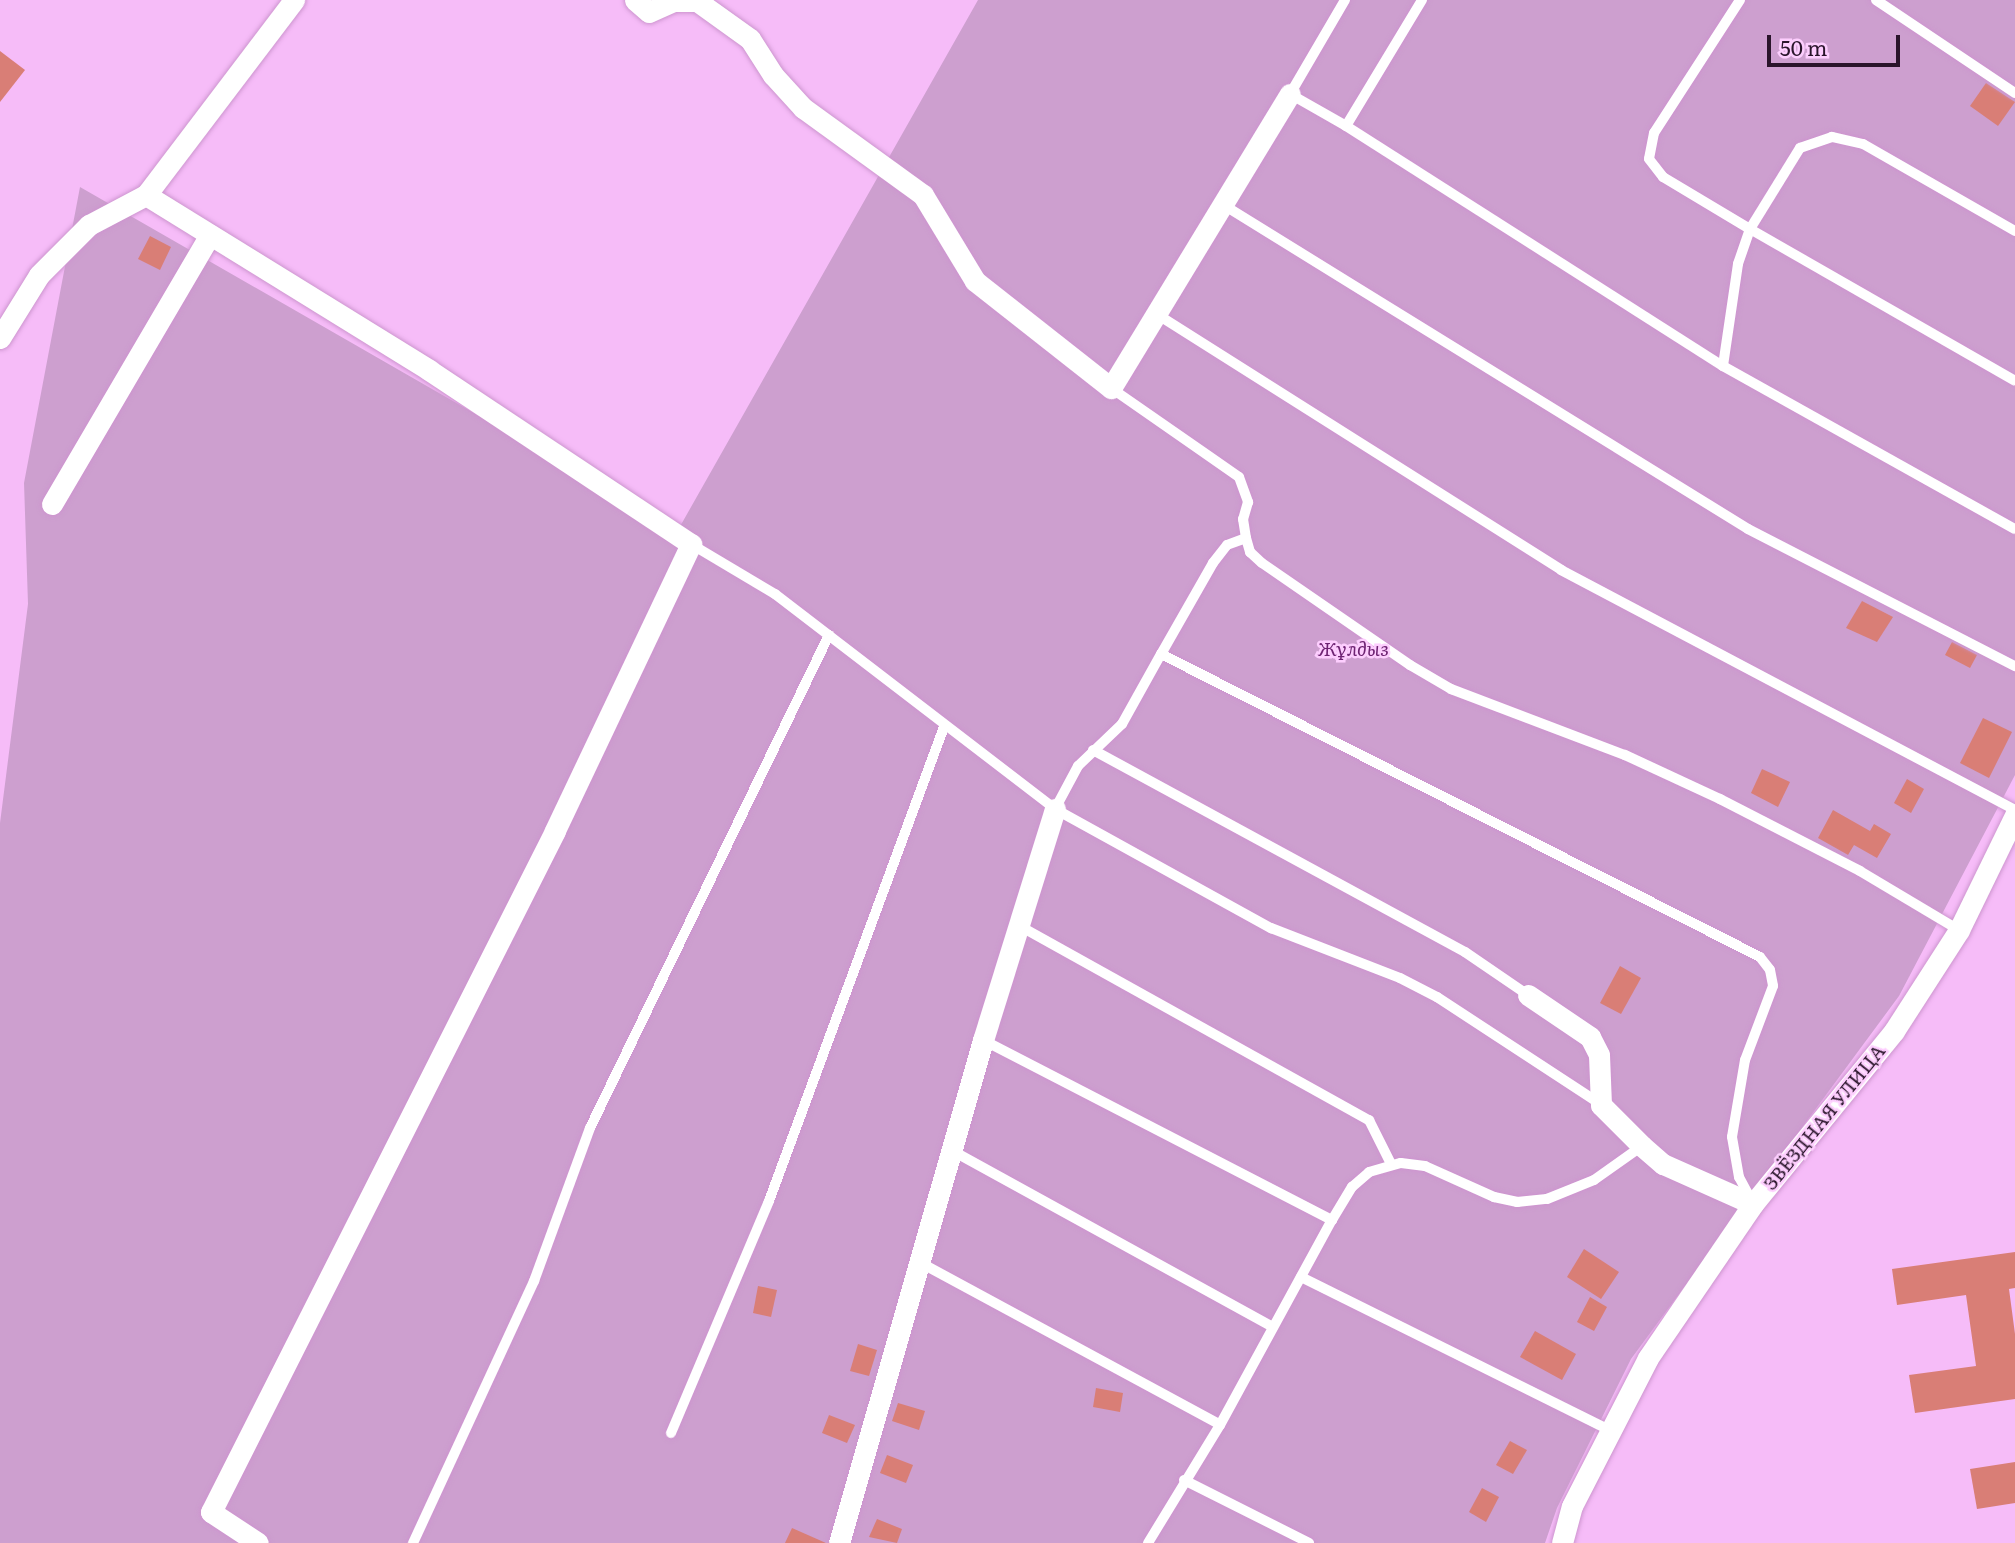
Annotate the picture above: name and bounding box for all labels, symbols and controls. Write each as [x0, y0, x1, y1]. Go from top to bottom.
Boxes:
scale bar [1770, 21, 1903, 65]
text: 50 m [1780, 31, 1827, 62]
park label: Жұлдыз [1317, 638, 1389, 660]
street label: ЗВЁЗДНАЯ УЛИЦА [1758, 1040, 1890, 1194]

